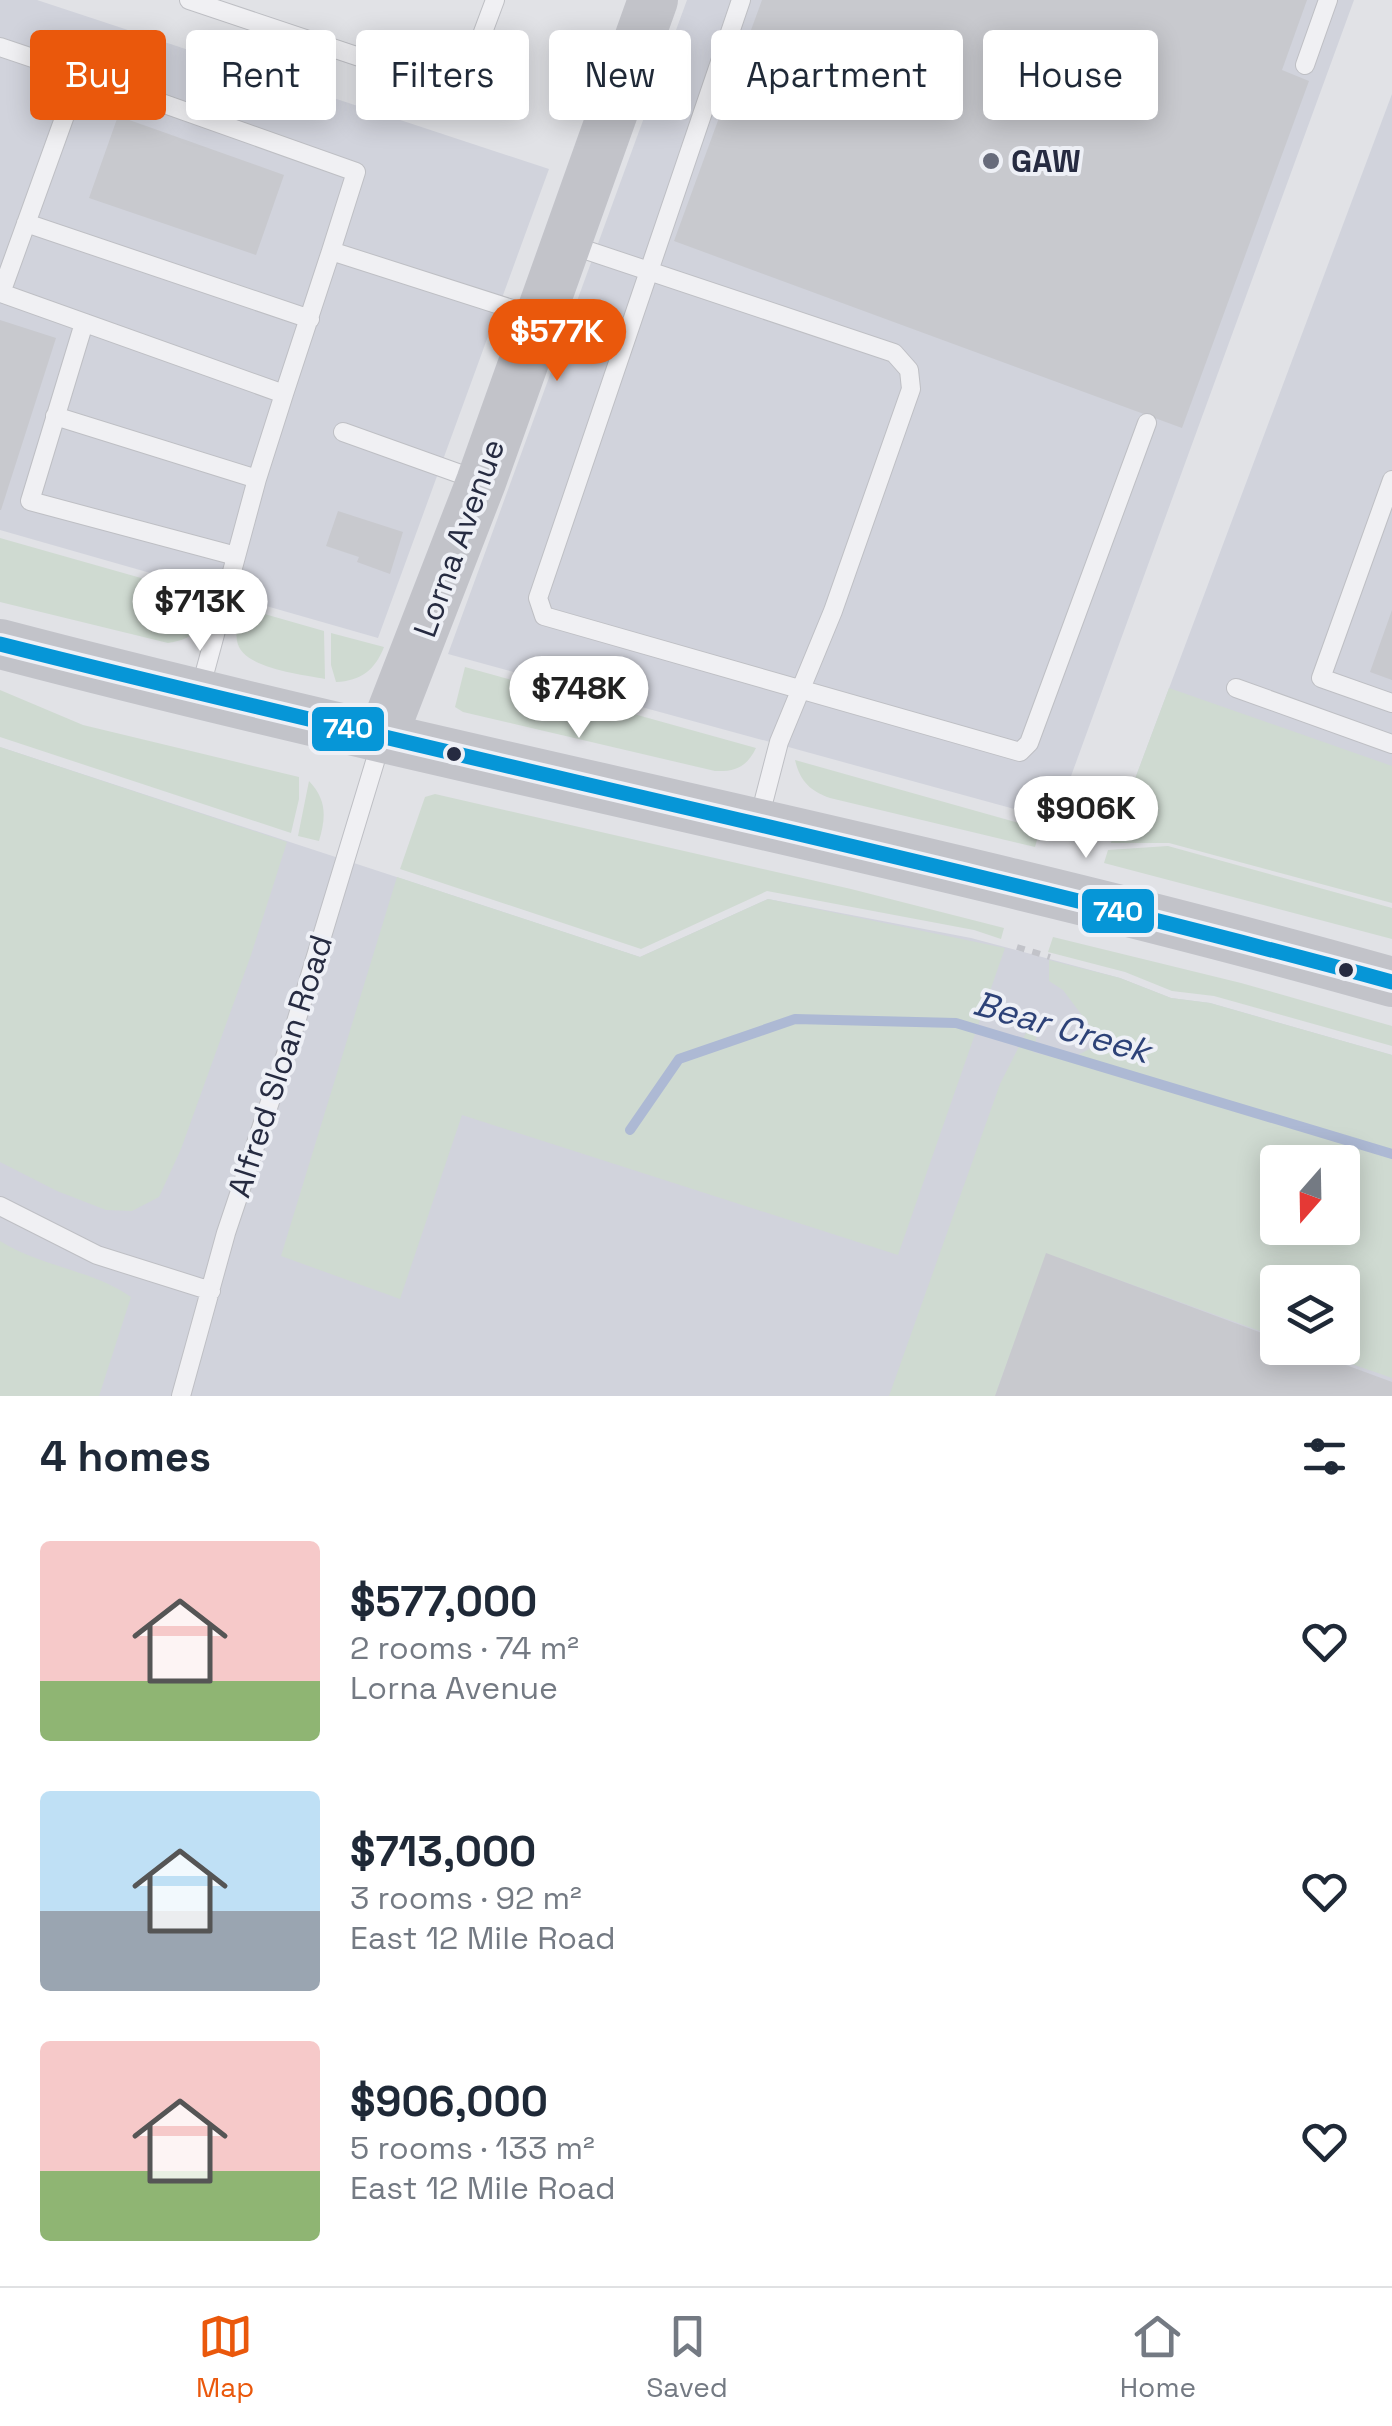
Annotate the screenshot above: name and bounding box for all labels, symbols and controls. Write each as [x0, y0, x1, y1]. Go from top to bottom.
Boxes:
chip: Buy [30, 30, 166, 120]
chip: Rent [186, 30, 336, 120]
chip: Filters [356, 30, 529, 120]
chip: New [549, 30, 691, 120]
chip: Apartment [711, 30, 963, 120]
chip: House [983, 30, 1158, 120]
place label: GAW [1011, 141, 1081, 181]
marker: GAW [980, 150, 1002, 172]
pin: $577K [487, 299, 627, 384]
text: $577K [510, 311, 604, 351]
street label: Lorna Avenue [405, 433, 513, 643]
pin: $713K [130, 569, 270, 654]
text: $713K [155, 581, 245, 621]
pin: $748K [509, 656, 649, 741]
text: $748K [531, 668, 627, 708]
line badge: 740 [310, 705, 386, 753]
text: 740 [323, 710, 373, 746]
unlabelled marker [444, 744, 464, 764]
pin: $906K [1016, 776, 1156, 861]
text: $906K [1036, 788, 1136, 828]
line badge: 740 [1080, 887, 1156, 935]
text: 740 [1093, 893, 1143, 929]
street label: Alfred Sloan Road [219, 930, 341, 1202]
unlabelled marker [1336, 960, 1356, 980]
water label: Bear Creek [969, 981, 1159, 1074]
north arrow [1260, 1145, 1360, 1245]
map controls [1260, 1145, 1360, 1365]
button: layers [1260, 1265, 1360, 1365]
icon: filters [1297, 1429, 1352, 1484]
text: 4 homes [40, 1430, 211, 1483]
text: $577,000 [350, 1575, 537, 1628]
icon: home [120, 1581, 240, 1701]
icon: heart [1297, 1614, 1352, 1669]
text: 2 rooms · 74 m² [350, 1628, 579, 1668]
text: Lorna Avenue [350, 1668, 558, 1708]
text: $713,000 [350, 1825, 536, 1878]
icon: home [120, 1831, 240, 1951]
icon: heart [1297, 1864, 1352, 1919]
text: 3 rooms · 92 m² [350, 1878, 582, 1918]
text: East 12 Mile Road [350, 1918, 616, 1958]
text: $906,000 [350, 2075, 548, 2128]
icon: home [120, 2081, 240, 2201]
icon: heart [1297, 2114, 1352, 2169]
text: 5 rooms · 133 m² [350, 2128, 595, 2168]
text: East 12 Mile Road [350, 2168, 616, 2208]
tab: Map [196, 2309, 254, 2405]
tab: Saved [646, 2309, 728, 2405]
tab: Home [1120, 2309, 1196, 2405]

